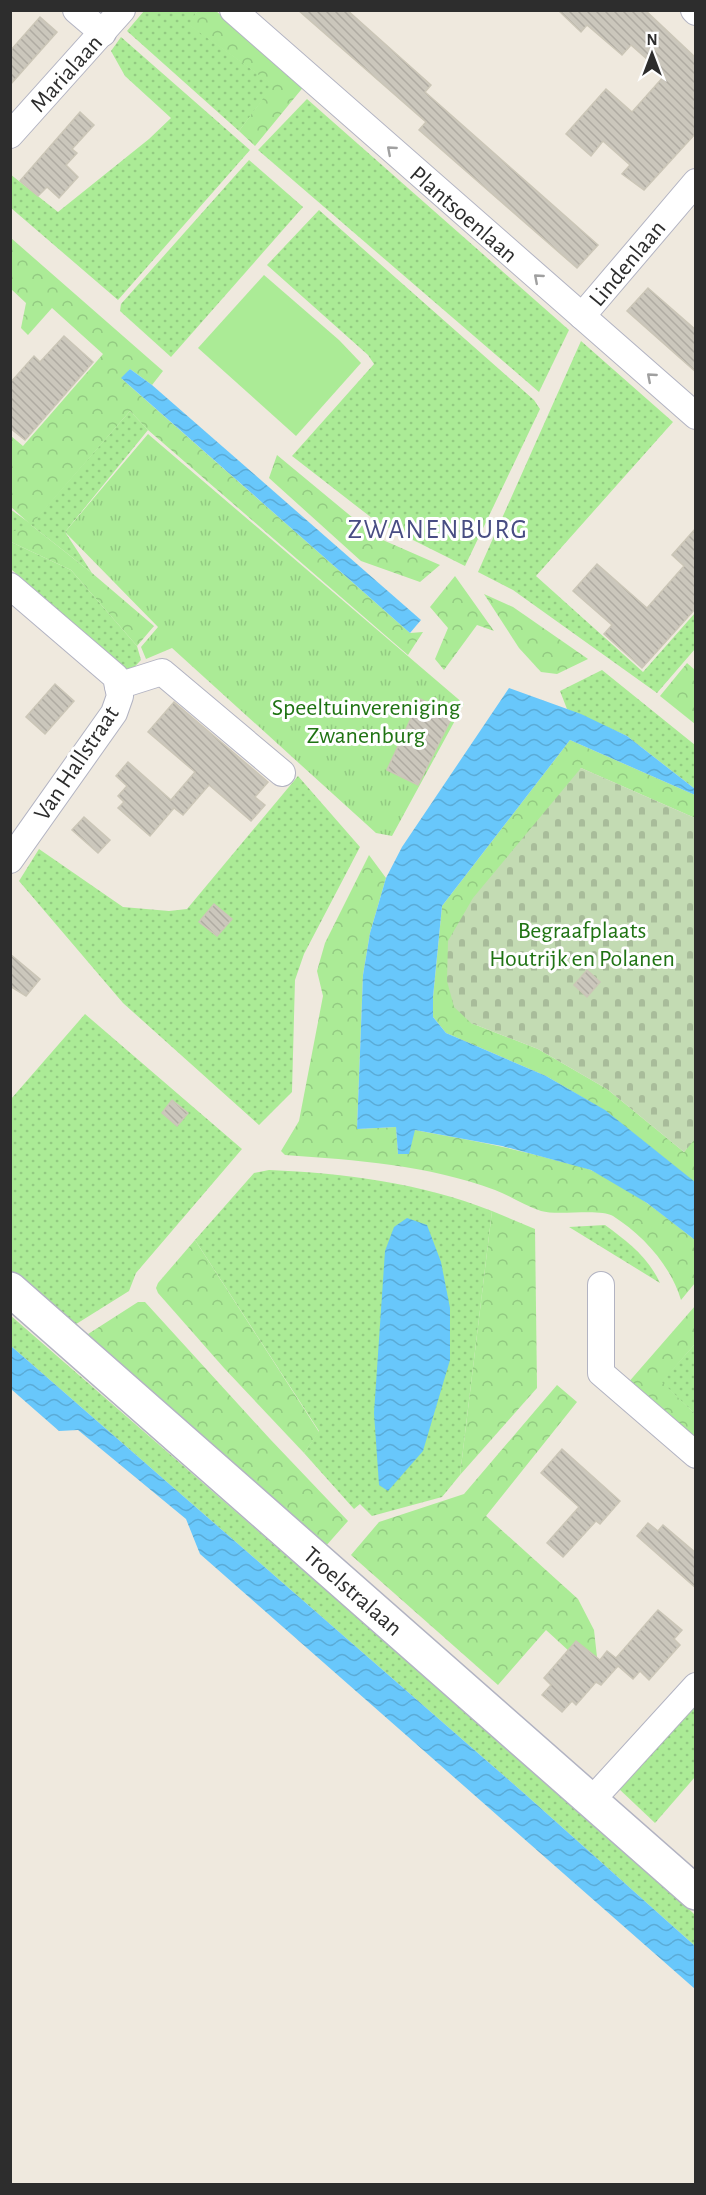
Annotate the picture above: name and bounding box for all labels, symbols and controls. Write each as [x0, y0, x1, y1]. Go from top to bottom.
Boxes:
north arrow [622, 24, 682, 84]
street label: Marialaan [26, 31, 107, 117]
text: N [646, 32, 658, 48]
one-way arrow [387, 146, 398, 157]
street label: Plantsoenlaan [405, 162, 522, 268]
street label: Lindenlaan [585, 216, 670, 311]
one-way arrow [534, 274, 545, 285]
one-way arrow [647, 373, 658, 384]
district label: ZWANENBURG [348, 516, 528, 543]
park label: Speeltuinvereniging Zwanenburg [272, 696, 461, 748]
street label: Van Hallstraat [30, 702, 124, 825]
park label: Begraafplaats Houtrijk en Polanen [489, 919, 675, 971]
street label: Troelstralaan [298, 1543, 406, 1641]

